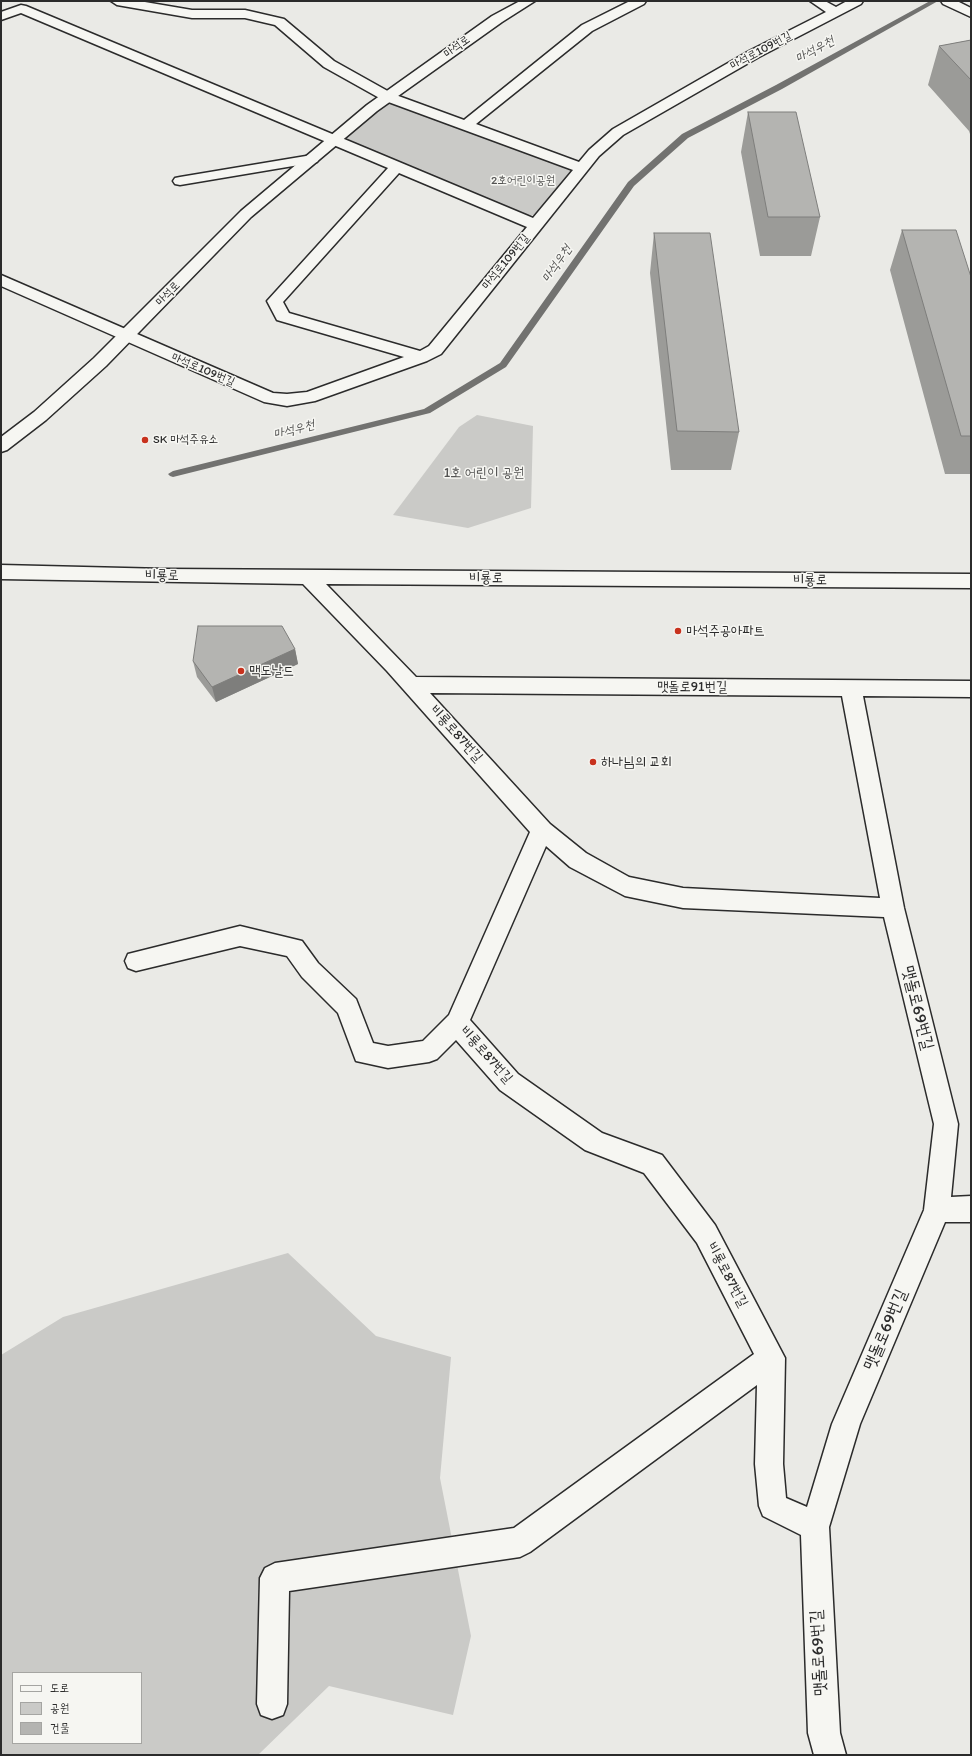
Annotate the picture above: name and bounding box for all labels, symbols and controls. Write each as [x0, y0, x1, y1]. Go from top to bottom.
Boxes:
street label: 마석로109번길 [728, 29, 794, 73]
street label: 마석로 [441, 33, 473, 61]
water label: 마석우천 [793, 33, 837, 67]
park label: 2호어린이공원 [491, 174, 555, 188]
street label: 마석로109번길 [479, 231, 533, 293]
water label: 마석우천 [539, 242, 575, 286]
street label: 마석로 [153, 279, 183, 309]
street label: 마석로109번길 [169, 350, 237, 390]
water label: 마석우천 [272, 417, 316, 443]
place label: SK 마석주유소 [153, 433, 218, 447]
marker: SK 마석주유소 [140, 435, 150, 445]
park label: 1호 어린이 공원 [444, 465, 524, 481]
street label: 비룡로 [145, 567, 179, 585]
street label: 비룡로 [469, 570, 503, 586]
street label: 비룡로 [793, 572, 827, 588]
place label: 마석주공아파트 [686, 623, 765, 639]
marker: 마석주공아파트 [673, 626, 683, 636]
place label: 맥도날드 [249, 663, 294, 679]
marker: 맥도날드 [236, 666, 246, 676]
street label: 맷돌로91번길 [657, 679, 727, 695]
street label: 비룡로87번길 [426, 702, 486, 766]
place label: 하나님의 교회 [601, 754, 672, 770]
marker: 하나님의 교회 [588, 757, 598, 767]
street label: 맷돌로69번길 [897, 964, 937, 1052]
street label: 비룡로87번길 [456, 1023, 516, 1087]
street label: 비룡로87번길 [703, 1240, 751, 1310]
street label: 맷돌로69번길 [860, 1286, 912, 1374]
street label: 맷돌로69번길 [807, 1609, 831, 1697]
legend [12, 1672, 142, 1744]
text: 도로 [50, 1681, 69, 1695]
text: 공원 [50, 1701, 69, 1715]
text: 건물 [50, 1721, 69, 1735]

